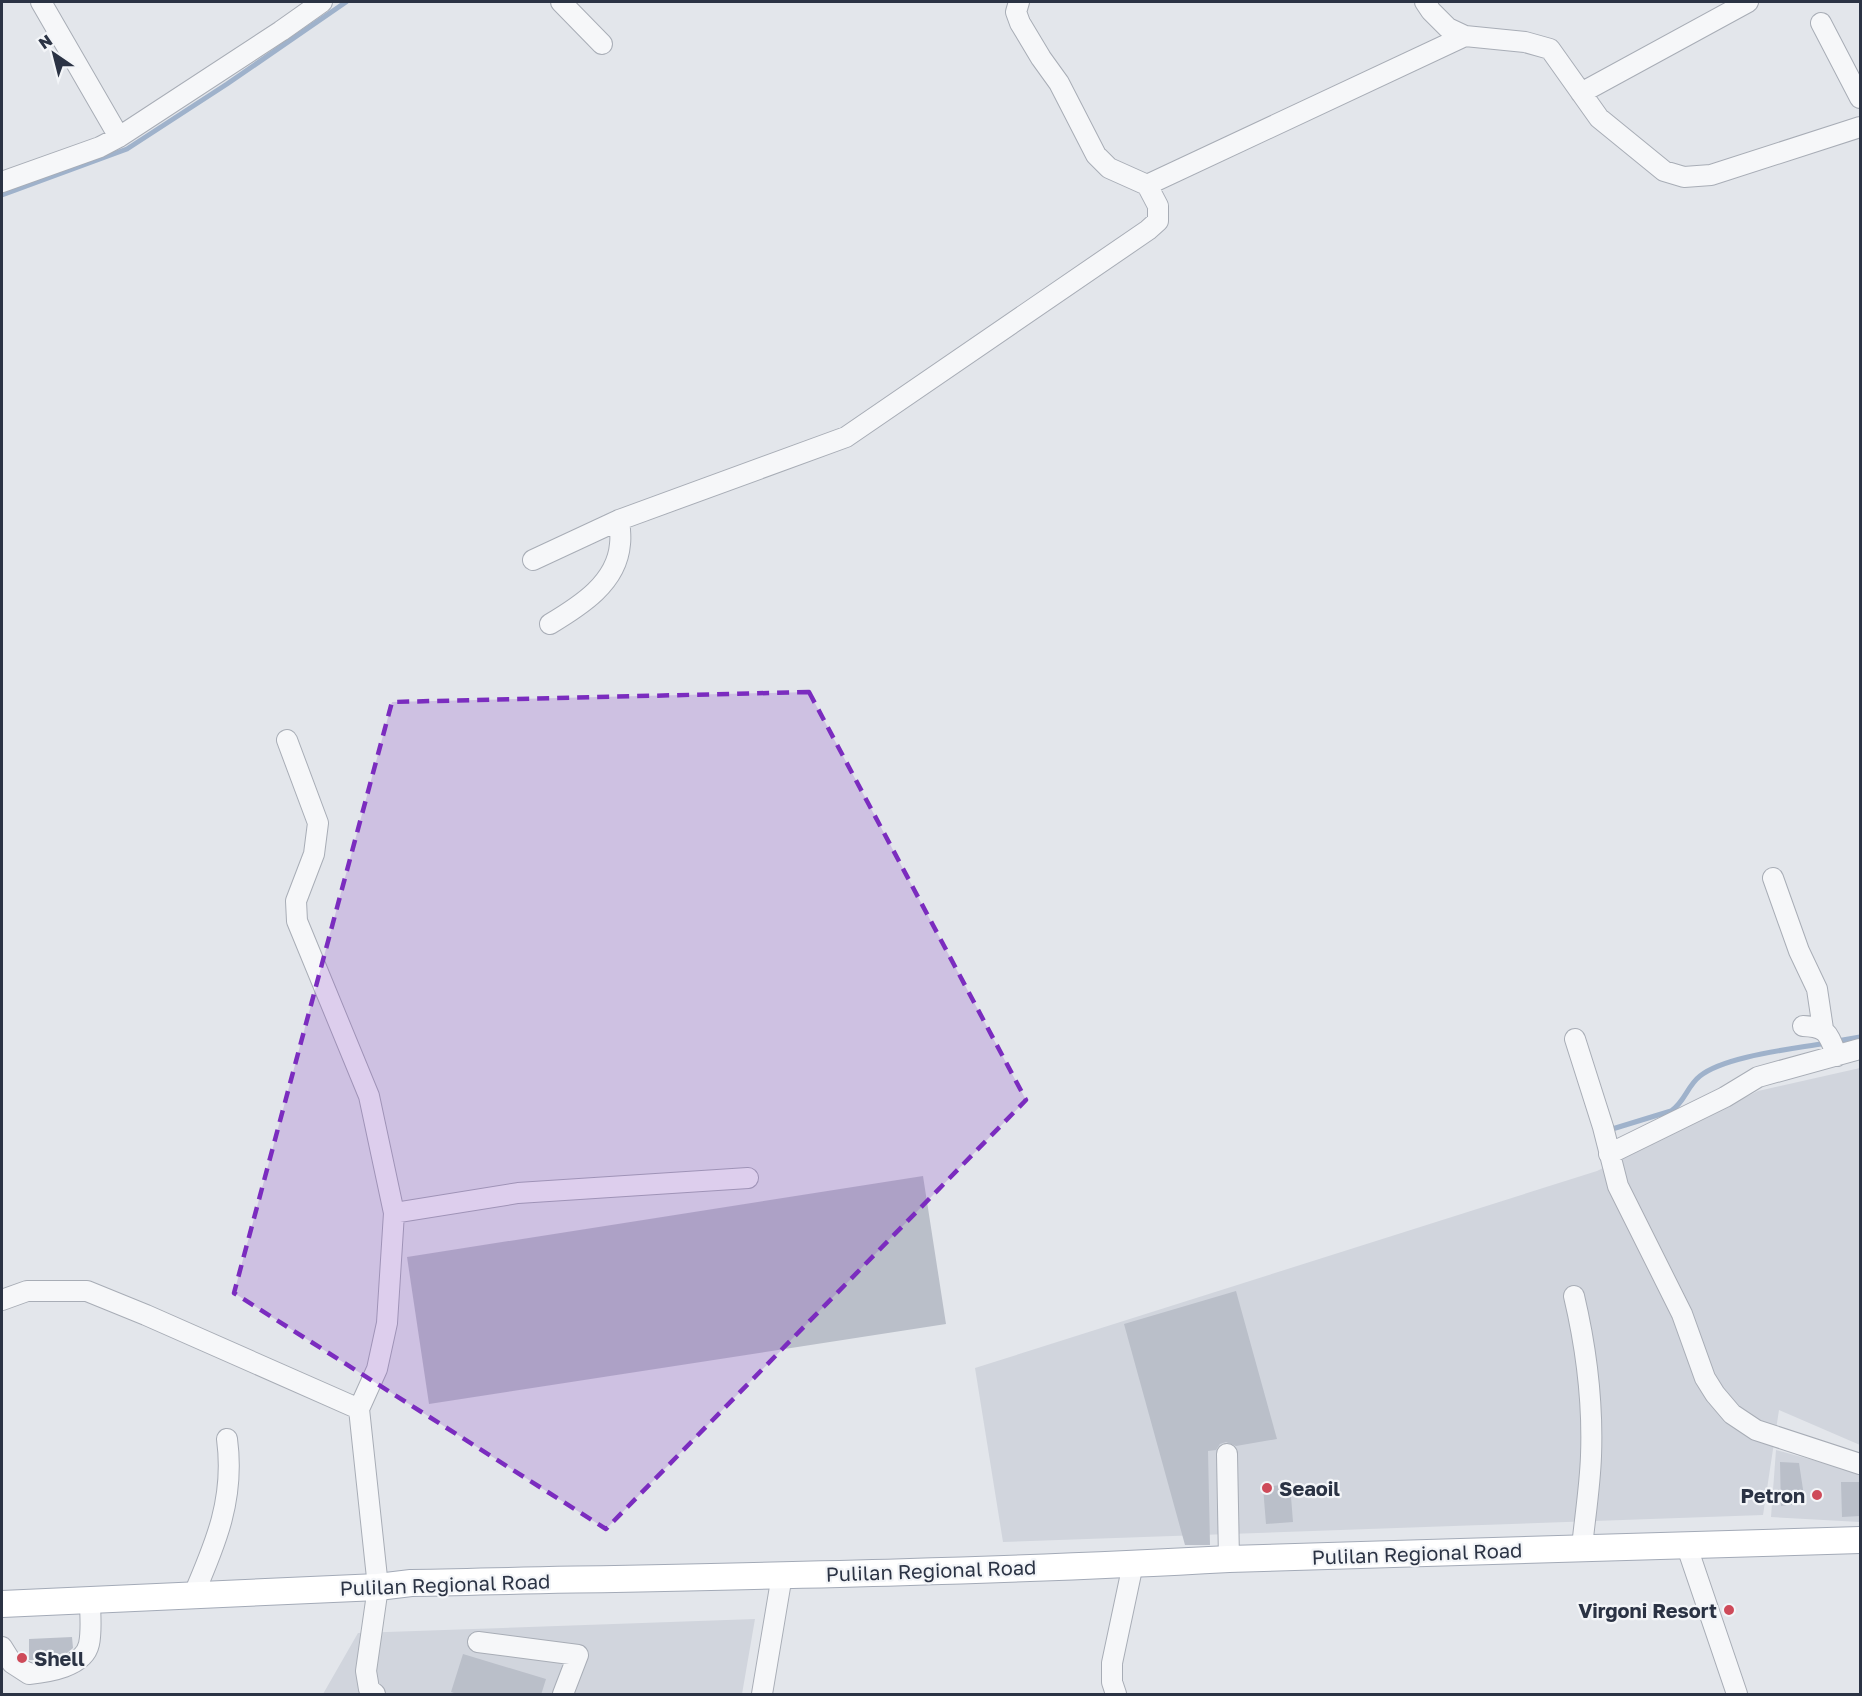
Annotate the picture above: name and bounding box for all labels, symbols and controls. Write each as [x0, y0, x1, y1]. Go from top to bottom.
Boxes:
north arrow [24, 24, 84, 84]
text: N [35, 30, 56, 53]
place label: Seaoil [1279, 1476, 1340, 1500]
marker: Seaoil [1260, 1481, 1274, 1495]
place label: Petron [1740, 1483, 1805, 1507]
marker: Petron [1810, 1488, 1824, 1502]
street label: Pulilan Regional Road [1311, 1537, 1523, 1569]
street label: Pulilan Regional Road [825, 1554, 1037, 1586]
street label: Pulilan Regional Road [339, 1568, 551, 1600]
place label: Virgoni Resort [1578, 1598, 1717, 1622]
marker: Virgoni Resort [1722, 1603, 1736, 1617]
place label: Shell [34, 1646, 85, 1670]
marker: Shell [15, 1651, 29, 1665]

